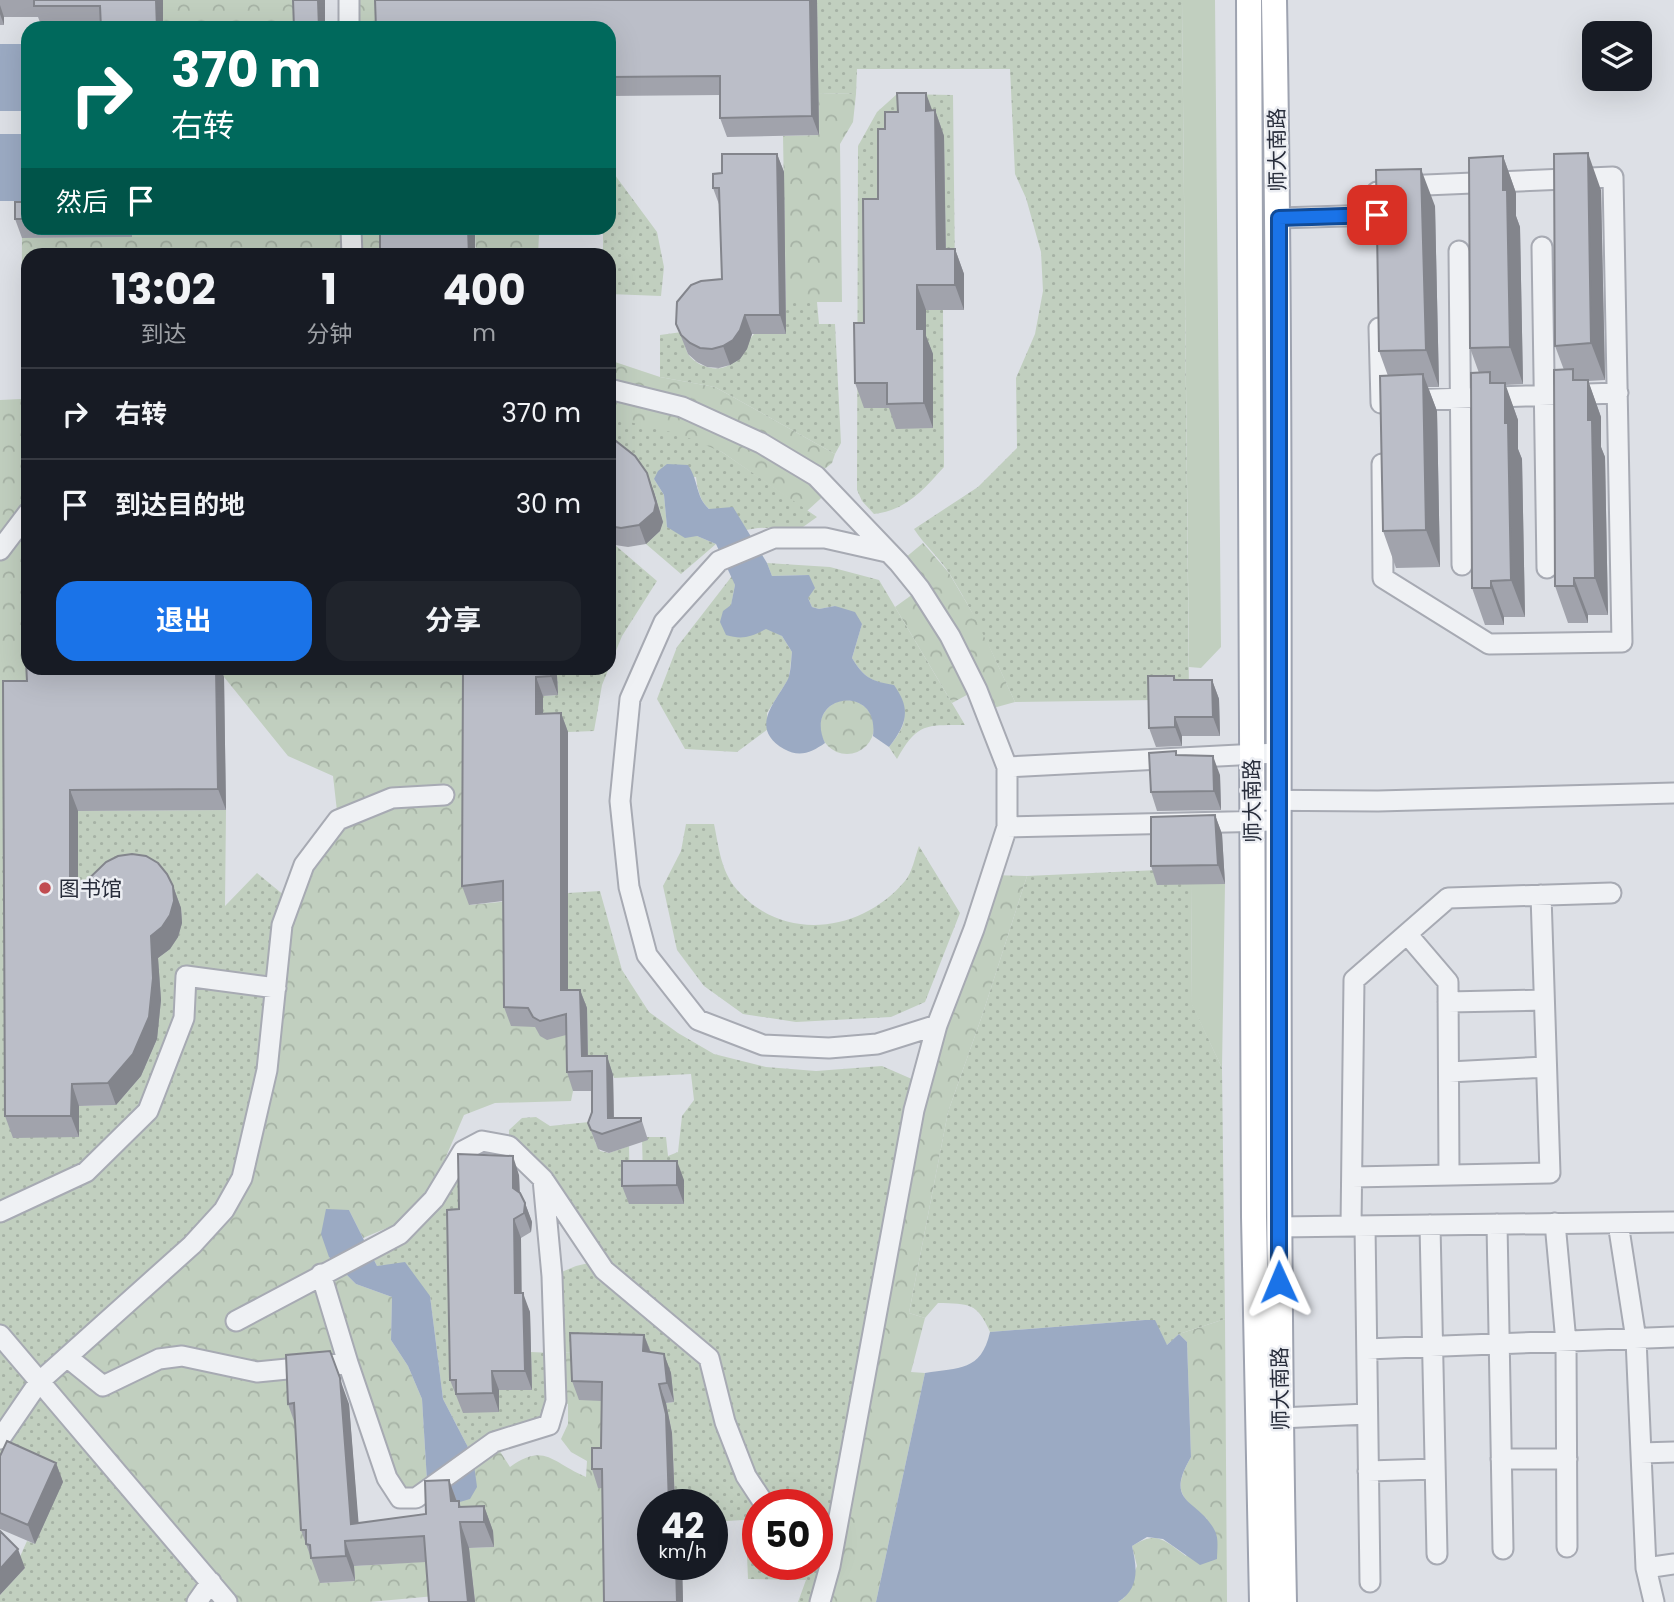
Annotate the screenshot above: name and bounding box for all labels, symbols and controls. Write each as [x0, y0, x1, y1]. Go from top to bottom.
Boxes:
map controls [1582, 21, 1652, 91]
button: layers [1582, 21, 1652, 91]
text: 370 m [171, 36, 321, 104]
icon: right [56, 49, 147, 140]
text: 右转 [171, 103, 235, 148]
street label: 师大南路 [1262, 108, 1292, 192]
icon: arrive [122, 182, 160, 220]
text: 然后 [56, 184, 108, 220]
pin [1347, 185, 1407, 245]
icon: arrive [1358, 196, 1396, 234]
text: 13:02 [111, 260, 216, 319]
text: 1 [321, 260, 337, 319]
text: 400 [442, 261, 526, 320]
text: m [472, 317, 496, 349]
text: 到达 [141, 318, 187, 350]
text: 分钟 [306, 318, 352, 350]
icon: right [56, 395, 94, 433]
text: 370 m [501, 395, 581, 431]
text: 右转 [115, 396, 167, 432]
icon: arrive [56, 486, 94, 524]
text: 30 m [516, 486, 581, 522]
text: 到达目的地 [115, 487, 245, 523]
button: 退出 [56, 581, 312, 661]
button: 分享 [326, 581, 581, 661]
street label: 师大南路 [1237, 759, 1267, 843]
place label: 图书馆 [59, 874, 122, 903]
marker: 图书馆 [37, 880, 53, 896]
position arrow [1242, 1245, 1316, 1319]
street label: 师大南路 [1265, 1347, 1295, 1431]
speed limit sign: 50 [742, 1489, 833, 1580]
text: 42 [661, 1501, 704, 1550]
text: km/h [659, 1539, 706, 1564]

